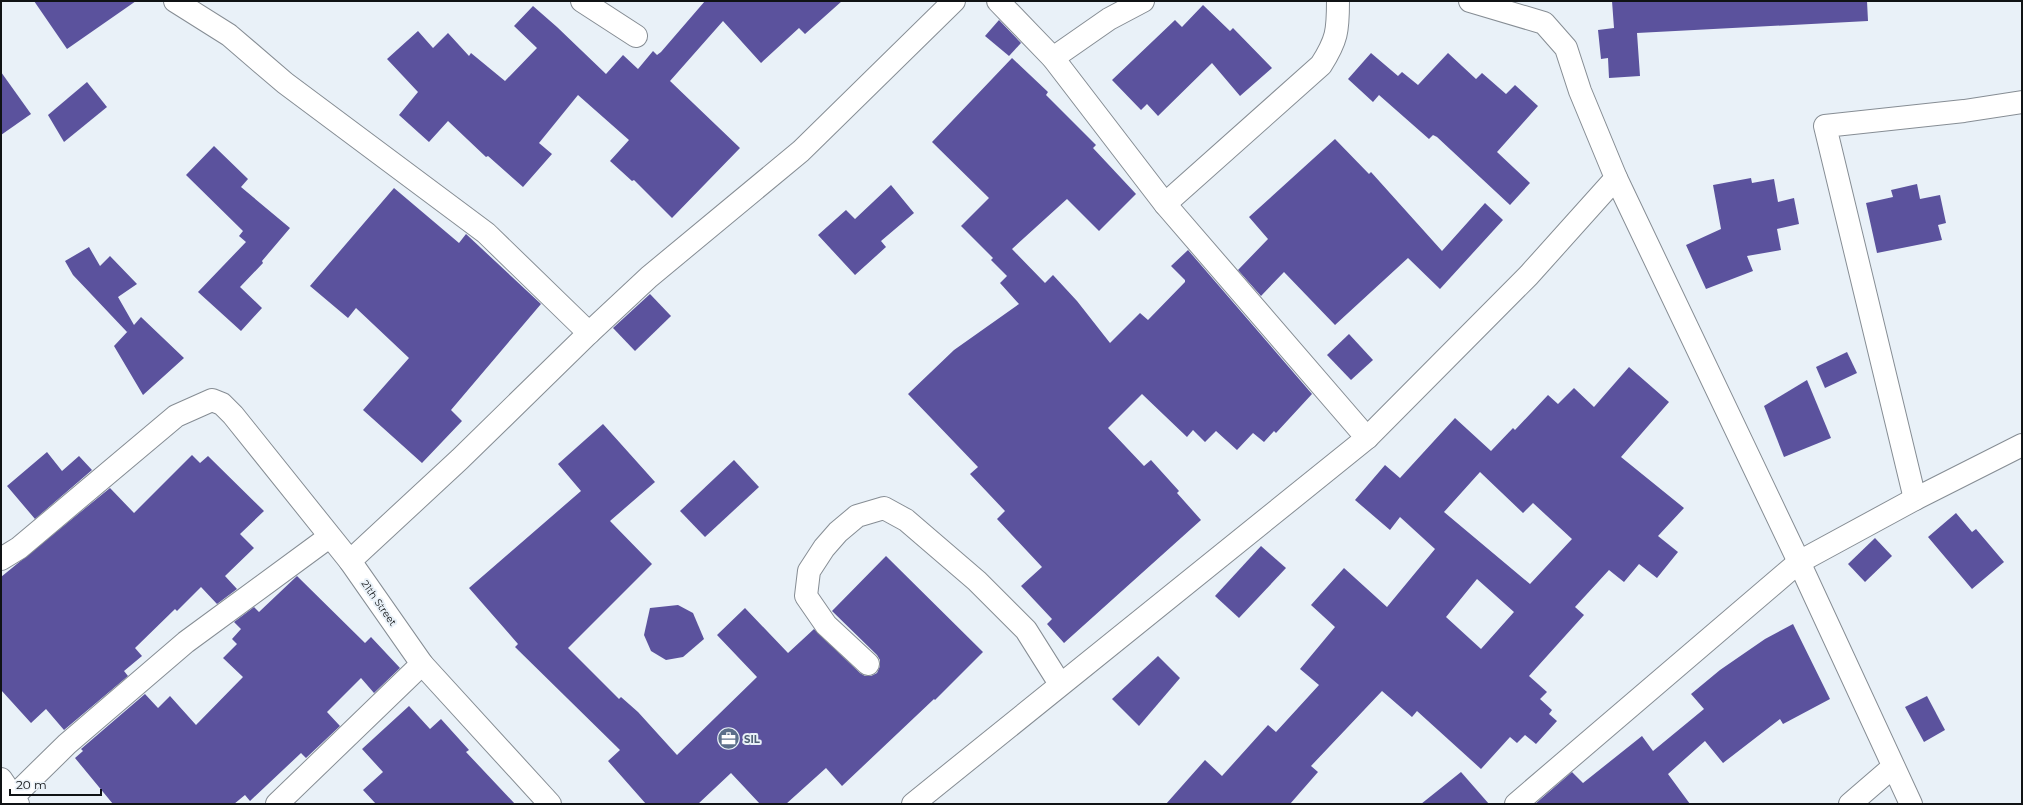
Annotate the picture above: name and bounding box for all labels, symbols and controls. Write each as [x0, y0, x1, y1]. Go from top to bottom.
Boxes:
street label: 21th Street [358, 578, 400, 628]
office icon: SIL [716, 726, 742, 752]
place label: SIL [744, 733, 760, 746]
scale bar [10, 771, 101, 797]
text: 20 m [16, 777, 47, 792]

